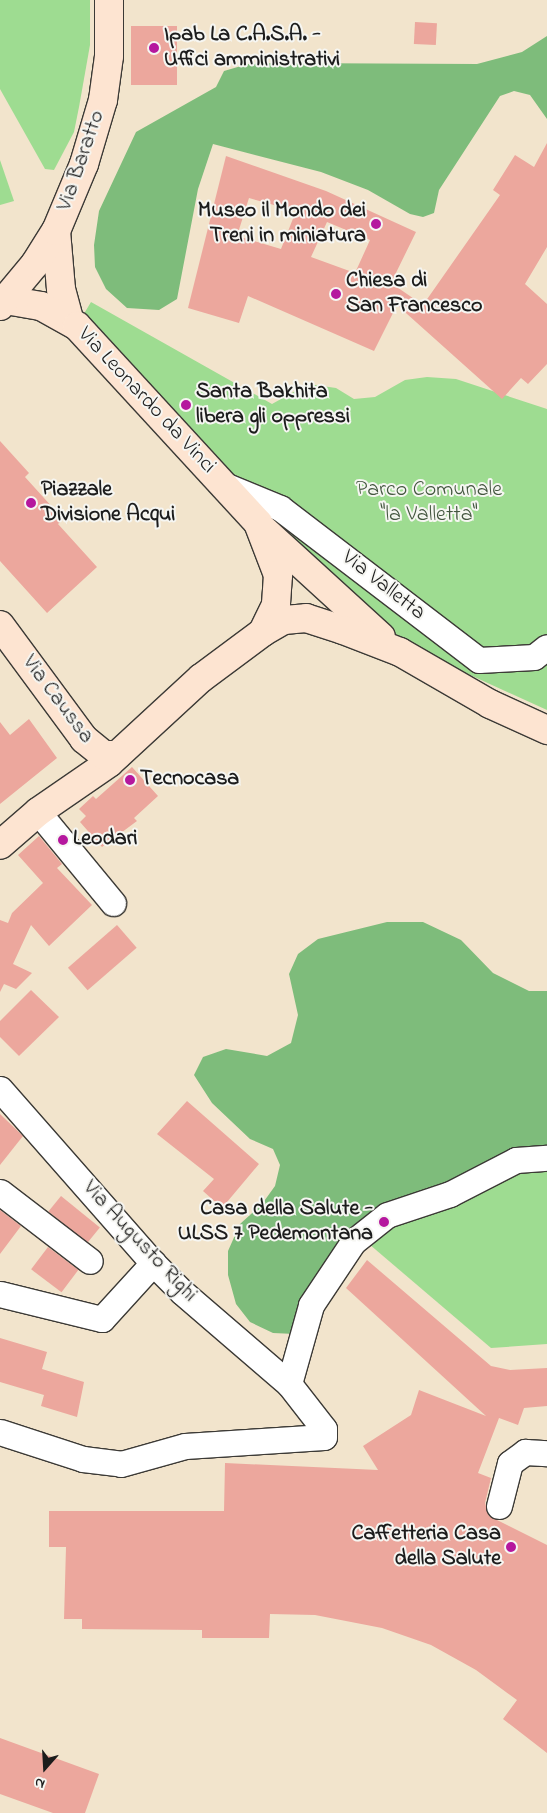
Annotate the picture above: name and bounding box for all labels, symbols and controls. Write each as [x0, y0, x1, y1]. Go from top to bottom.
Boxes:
place label: Ipab La C.A.S.A. - Uffici amministrativi [164, 22, 340, 74]
marker: Ipab La C.A.S.A. - Uffici amministrativi [148, 42, 160, 54]
street label: Via Baratto [53, 107, 111, 215]
place label: Museo il Mondo dei Treni in miniatura [198, 198, 366, 250]
marker: Museo il Mondo dei Treni in miniatura [370, 218, 382, 230]
place label: Chiesa di San Francesco [346, 268, 482, 320]
marker: Chiesa di San Francesco [330, 288, 342, 300]
street label: Via Leonardo da Vinci [71, 322, 221, 480]
place label: Santa Bakhita libera gli oppressi [196, 379, 350, 431]
marker: Santa Bakhita libera gli oppressi [180, 399, 192, 411]
place label: Piazzale Divisione Acqui [41, 477, 175, 528]
park label: Parco Comunale "la Valletta" [356, 477, 502, 528]
marker: Piazzale Divisione Acqui [25, 497, 37, 509]
street label: Via Valletta [336, 545, 430, 627]
street label: Via Caussa [15, 651, 99, 749]
place label: Tecnocasa [140, 767, 239, 793]
marker: Tecnocasa [124, 774, 136, 786]
place label: Leodari [73, 827, 137, 853]
marker: Leodari [57, 834, 69, 846]
street label: Via Augusto Righi [76, 1176, 202, 1308]
place label: Casa della Salute - ULSS 7 Pedemontana [178, 1196, 373, 1248]
marker: Casa della Salute - ULSS 7 Pedemontana [377, 1215, 391, 1229]
place label: Caffetteria Casa della Salute [352, 1521, 501, 1572]
marker: Caffetteria Casa della Salute [505, 1541, 517, 1553]
north arrow [20, 1743, 70, 1793]
text: N [32, 1771, 48, 1794]

